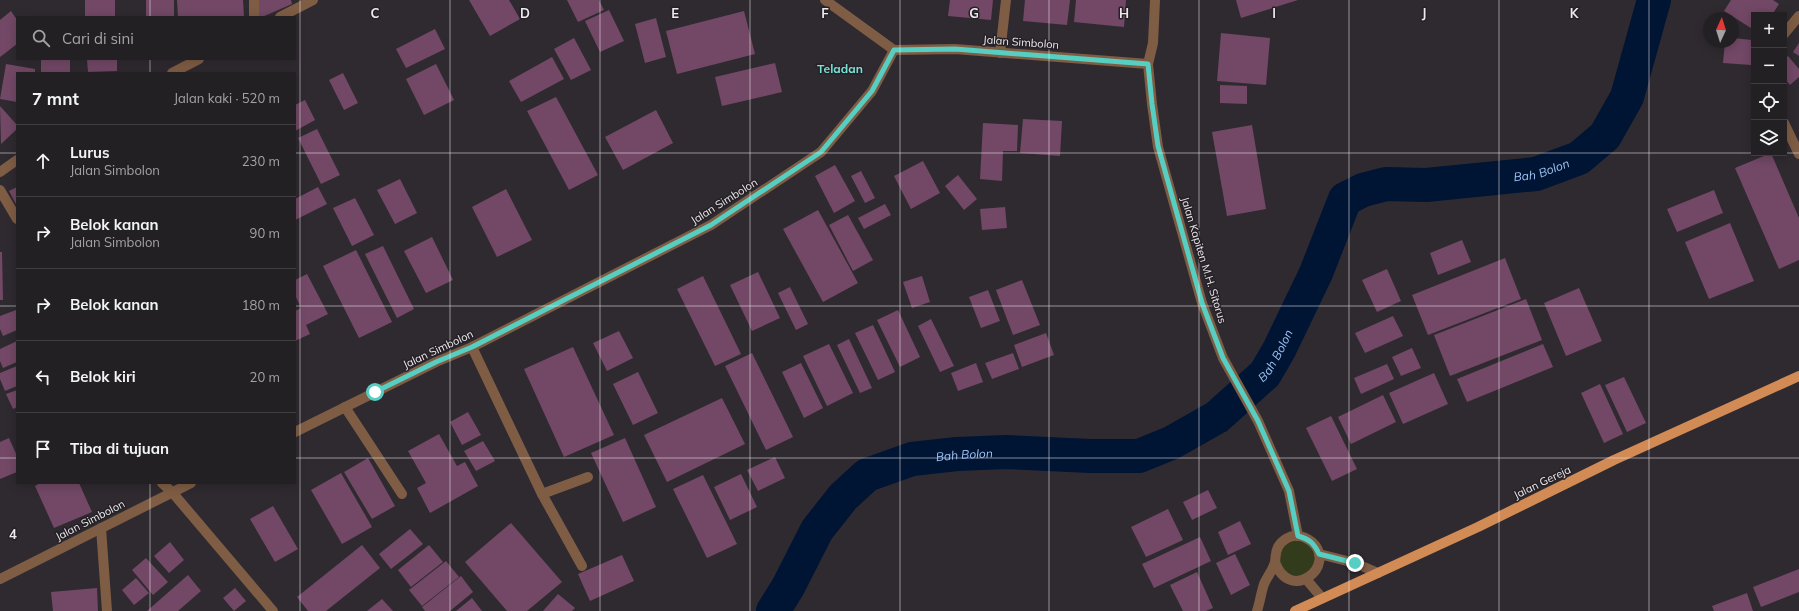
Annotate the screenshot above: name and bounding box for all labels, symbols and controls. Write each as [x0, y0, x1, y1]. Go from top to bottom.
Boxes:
text: C [371, 5, 380, 21]
text: D [520, 5, 530, 21]
text: E [671, 5, 679, 21]
text: F [821, 5, 829, 21]
text: G [969, 5, 979, 21]
text: H [1119, 5, 1129, 21]
text: I [1272, 5, 1276, 21]
text: J [1422, 5, 1426, 21]
text: K [1570, 5, 1580, 21]
north arrow [1703, 12, 1739, 48]
map controls [1751, 12, 1787, 156]
button: + [1751, 12, 1787, 48]
search box [16, 16, 296, 60]
icon: search [30, 27, 52, 49]
text: Cari di sini [62, 29, 134, 48]
street label: Jalan Simbolon [983, 32, 1059, 52]
button: − [1751, 48, 1787, 84]
district label: Teladan [817, 61, 863, 76]
button: locate [1751, 84, 1787, 120]
text: 7 mnt [32, 88, 79, 109]
text: Jalan kaki · 520 m [174, 90, 280, 106]
button: layers [1751, 120, 1787, 156]
text: Lurus [70, 143, 110, 162]
icon: ahead [32, 150, 54, 172]
text: 230 m [242, 153, 280, 169]
water label: Bah Bolon [1513, 155, 1571, 184]
text: Jalan Simbolon [70, 162, 160, 178]
street label: Jalan Simbolon [688, 175, 760, 227]
street label: Jalan Kapiten M.H. Sitorus [1178, 195, 1230, 325]
text: Belok kanan [70, 215, 159, 234]
icon: right [32, 222, 54, 244]
text: 90 m [250, 225, 280, 241]
text: Jalan Simbolon [70, 234, 160, 250]
icon: right [32, 294, 54, 316]
text: Belok kanan [70, 295, 159, 314]
text: 180 m [242, 297, 280, 313]
street label: Jalan Simbolon [401, 327, 475, 371]
water label: Bah Bolon [1254, 327, 1295, 385]
icon: left [32, 366, 54, 388]
text: Belok kiri [70, 367, 136, 386]
text: 20 m [250, 369, 280, 385]
route start [366, 383, 384, 401]
icon: arrive [32, 438, 54, 460]
text: Tiba di tujuan [70, 439, 169, 458]
water label: Bah Bolon [935, 445, 993, 464]
street label: Jalan Gereja [1511, 462, 1573, 502]
street label: Jalan Simbolon [53, 496, 127, 544]
text: 4 [9, 526, 17, 542]
route end [1346, 554, 1364, 572]

